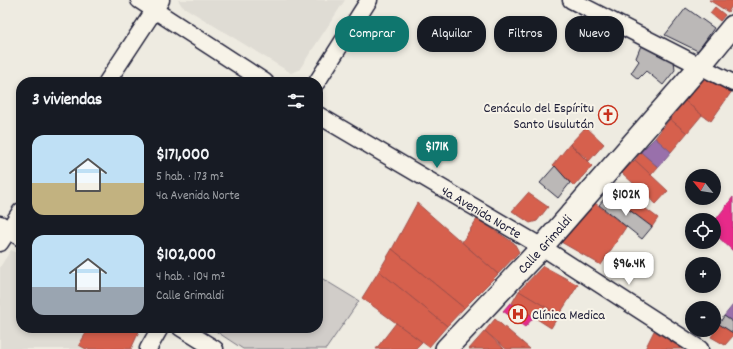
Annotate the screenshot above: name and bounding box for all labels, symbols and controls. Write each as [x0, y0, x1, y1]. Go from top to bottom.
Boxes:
chip: Comprar [335, 16, 409, 52]
chip: Alquilar [417, 16, 486, 52]
chip: Filtros [494, 16, 557, 52]
chip: Nuevo [565, 16, 624, 52]
text: 3 viviendas [32, 89, 102, 113]
icon: filters [285, 90, 307, 112]
place label: Cenáculo del Espíritu Santo Usulután [484, 99, 594, 135]
church icon: Cenáculo del Espíritu Santo Usulután [597, 104, 619, 126]
pin: $171K [409, 135, 465, 169]
text: $171K [425, 138, 449, 157]
text: $171,000 [156, 144, 210, 168]
icon: home [64, 151, 112, 199]
text: 5 hab. · 173 m² [156, 168, 224, 187]
north arrow [685, 169, 721, 205]
map controls [685, 169, 721, 337]
street label: 4a Avenida Norte [437, 182, 525, 245]
pin: $102K [598, 183, 654, 217]
text: $102K [612, 186, 640, 205]
text: 4a Avenida Norte [156, 187, 240, 206]
street label: Calle Grimaldi [514, 211, 578, 279]
button: locate [685, 213, 721, 249]
text: $102,000 [156, 244, 216, 268]
icon: home [64, 251, 112, 299]
pin: $96.4K [596, 252, 662, 286]
text: $96.4K [613, 255, 645, 274]
button: + [685, 257, 721, 293]
text: 4 hab. · 104 m² [156, 268, 225, 287]
text: Calle Grimaldi [156, 287, 224, 306]
button: − [685, 301, 721, 337]
hospital icon: Clínica Medica [507, 303, 529, 325]
place label: Clínica Medica [532, 306, 605, 326]

